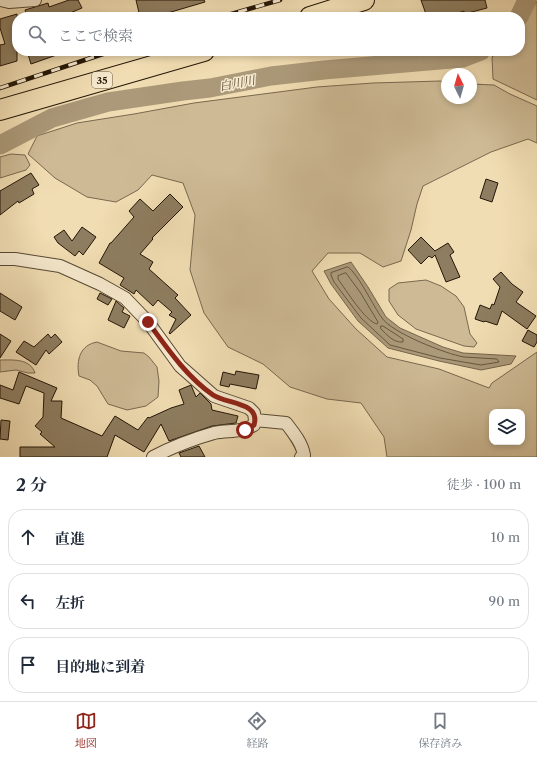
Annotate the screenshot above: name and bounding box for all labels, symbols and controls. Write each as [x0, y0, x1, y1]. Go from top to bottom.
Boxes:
search box [12, 12, 525, 56]
icon: search [26, 23, 48, 45]
text: ここで検索 [58, 26, 133, 45]
north arrow [441, 68, 477, 104]
road number: 35 [92, 72, 112, 88]
water label: 白川川 [218, 72, 258, 94]
route end [139, 313, 157, 331]
map controls [489, 409, 525, 445]
button: layers [489, 409, 525, 445]
route start [236, 421, 254, 439]
text: 2 分 [16, 475, 47, 495]
text: 徒歩 · 100 m [447, 476, 521, 492]
icon: ahead [17, 526, 39, 548]
text: 直進 [55, 529, 85, 548]
text: 10 m [491, 529, 520, 545]
icon: left [17, 590, 39, 612]
text: 左折 [55, 593, 85, 612]
text: 90 m [489, 593, 520, 609]
icon: arrive [17, 654, 39, 676]
text: 目的地に到着 [55, 657, 145, 676]
tab: 地図 [75, 710, 97, 750]
tab: 経路 [246, 710, 268, 750]
tab: 保存済み [418, 710, 462, 750]

